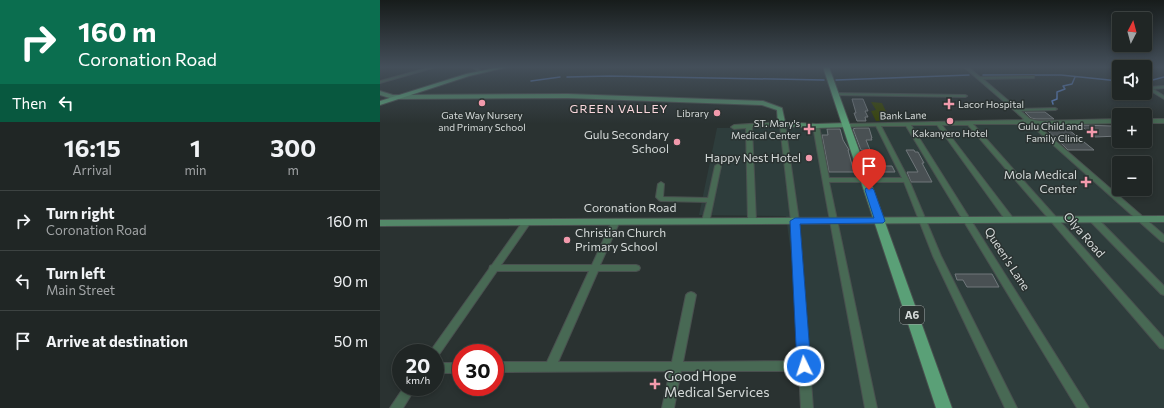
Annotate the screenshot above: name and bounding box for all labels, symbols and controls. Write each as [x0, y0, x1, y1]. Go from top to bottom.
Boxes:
north arrow [1112, 12, 1152, 52]
map controls [1112, 12, 1152, 196]
text: 160 m [78, 14, 156, 48]
icon: right [12, 16, 64, 68]
text: Coronation Road [78, 48, 217, 70]
button: sound [1112, 60, 1152, 100]
icon: left [55, 92, 77, 114]
text: Then [12, 94, 47, 112]
marker: Gate Way Nursery and Primary School [477, 98, 487, 108]
marker: Lacor Hospital [943, 98, 955, 110]
place label: Lacor Hospital [958, 98, 1024, 110]
district label: GREEN VALLEY [570, 101, 668, 115]
place label: Library [676, 107, 709, 119]
marker: Library [712, 108, 722, 118]
button: + [1112, 108, 1152, 148]
place label: Gate Way Nursery and Primary School [438, 109, 526, 133]
street label: Bank Lane [880, 109, 926, 121]
marker: Kakanyero Hotel [945, 116, 955, 126]
place label: ST. Mary's Medical Center [731, 117, 800, 141]
place label: Gulu Child and Family Clinic [1018, 120, 1083, 144]
marker: ST. Mary's Medical Center [803, 123, 815, 135]
marker: Gulu Child and Family Clinic [1086, 126, 1098, 138]
place label: Gulu Secondary School [584, 127, 669, 155]
place label: Kakanyero Hotel [912, 127, 988, 139]
text: 16:15 [64, 133, 121, 162]
text: 1 [190, 133, 201, 162]
text: 300 [270, 133, 316, 162]
marker: Gulu Secondary School [672, 137, 682, 147]
pin [852, 149, 886, 190]
place label: Happy Nest Hotel [705, 150, 801, 164]
marker: Happy Nest Hotel [804, 153, 814, 163]
icon: arrive [858, 155, 880, 177]
button: − [1112, 156, 1152, 196]
text: Arrival [73, 162, 112, 178]
text: min [184, 162, 207, 178]
text: m [288, 162, 299, 178]
place label: Mola Medical Center [1004, 167, 1077, 195]
marker: Mola Medical Center [1080, 176, 1092, 188]
street label: Coronation Road [584, 200, 676, 214]
text: Turn right [46, 204, 115, 222]
street label: Olya Road [1061, 209, 1108, 260]
icon: right [12, 210, 34, 232]
text: 160 m [327, 212, 368, 230]
text: Coronation Road [46, 222, 146, 238]
street label: Queen's Lane [982, 224, 1033, 293]
place label: Christian Church Primary School [575, 225, 666, 253]
marker: Christian Church Primary School [562, 235, 572, 245]
text: Turn left [46, 264, 105, 282]
icon: left [12, 270, 34, 292]
text: 90 m [333, 272, 368, 290]
text: Main Street [46, 282, 115, 298]
road number: A6 [900, 306, 924, 324]
icon: arrive [12, 330, 34, 352]
text: Arrive at destination [46, 332, 188, 350]
text: 50 m [334, 332, 368, 350]
speed limit sign: 30 [452, 344, 504, 396]
position arrow [783, 345, 825, 387]
text: 20 [406, 353, 430, 377]
place label: Good Hope Medical Services [664, 367, 770, 400]
text: km/h [406, 374, 430, 386]
marker: Good Hope Medical Services [649, 378, 661, 390]

